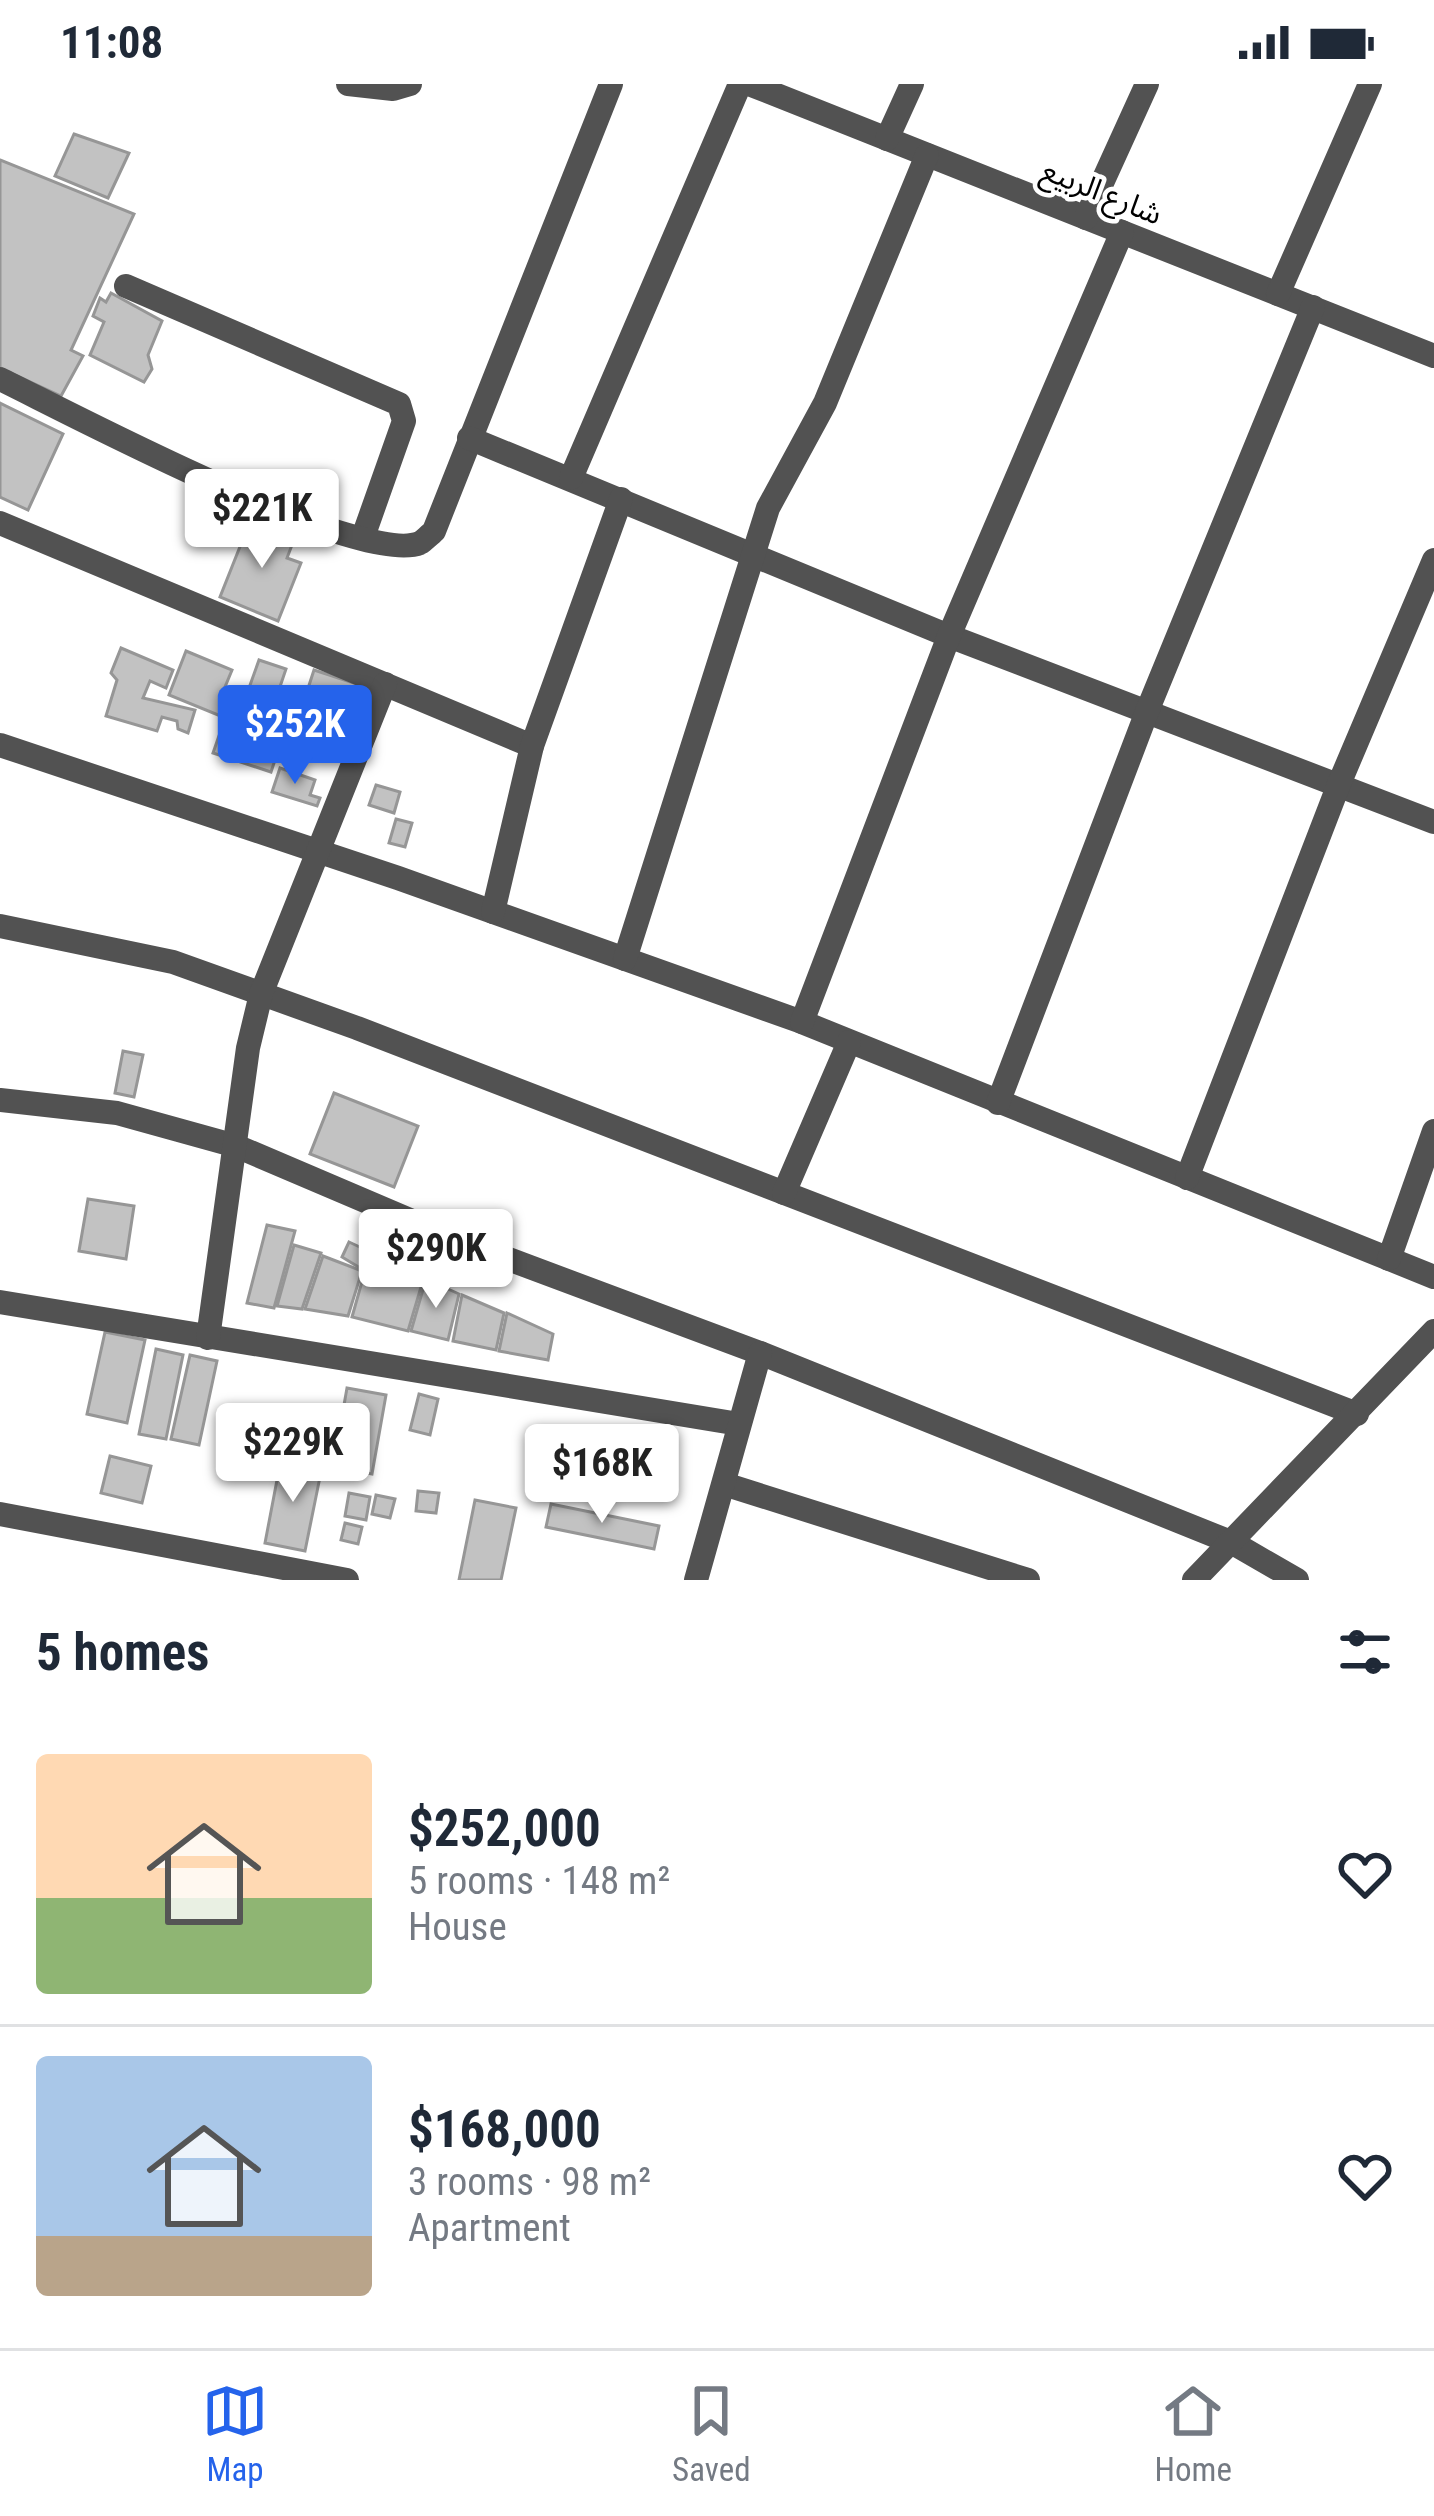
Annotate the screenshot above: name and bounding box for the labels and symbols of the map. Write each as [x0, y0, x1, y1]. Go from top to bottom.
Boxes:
street label: شارع الربيع [1035, 152, 1167, 236]
pin: $221K [178, 469, 346, 571]
pin: $252K [211, 685, 379, 787]
pin: $290K [352, 1209, 520, 1311]
pin: $229K [209, 1403, 377, 1505]
pin: $168K [518, 1424, 686, 1526]

